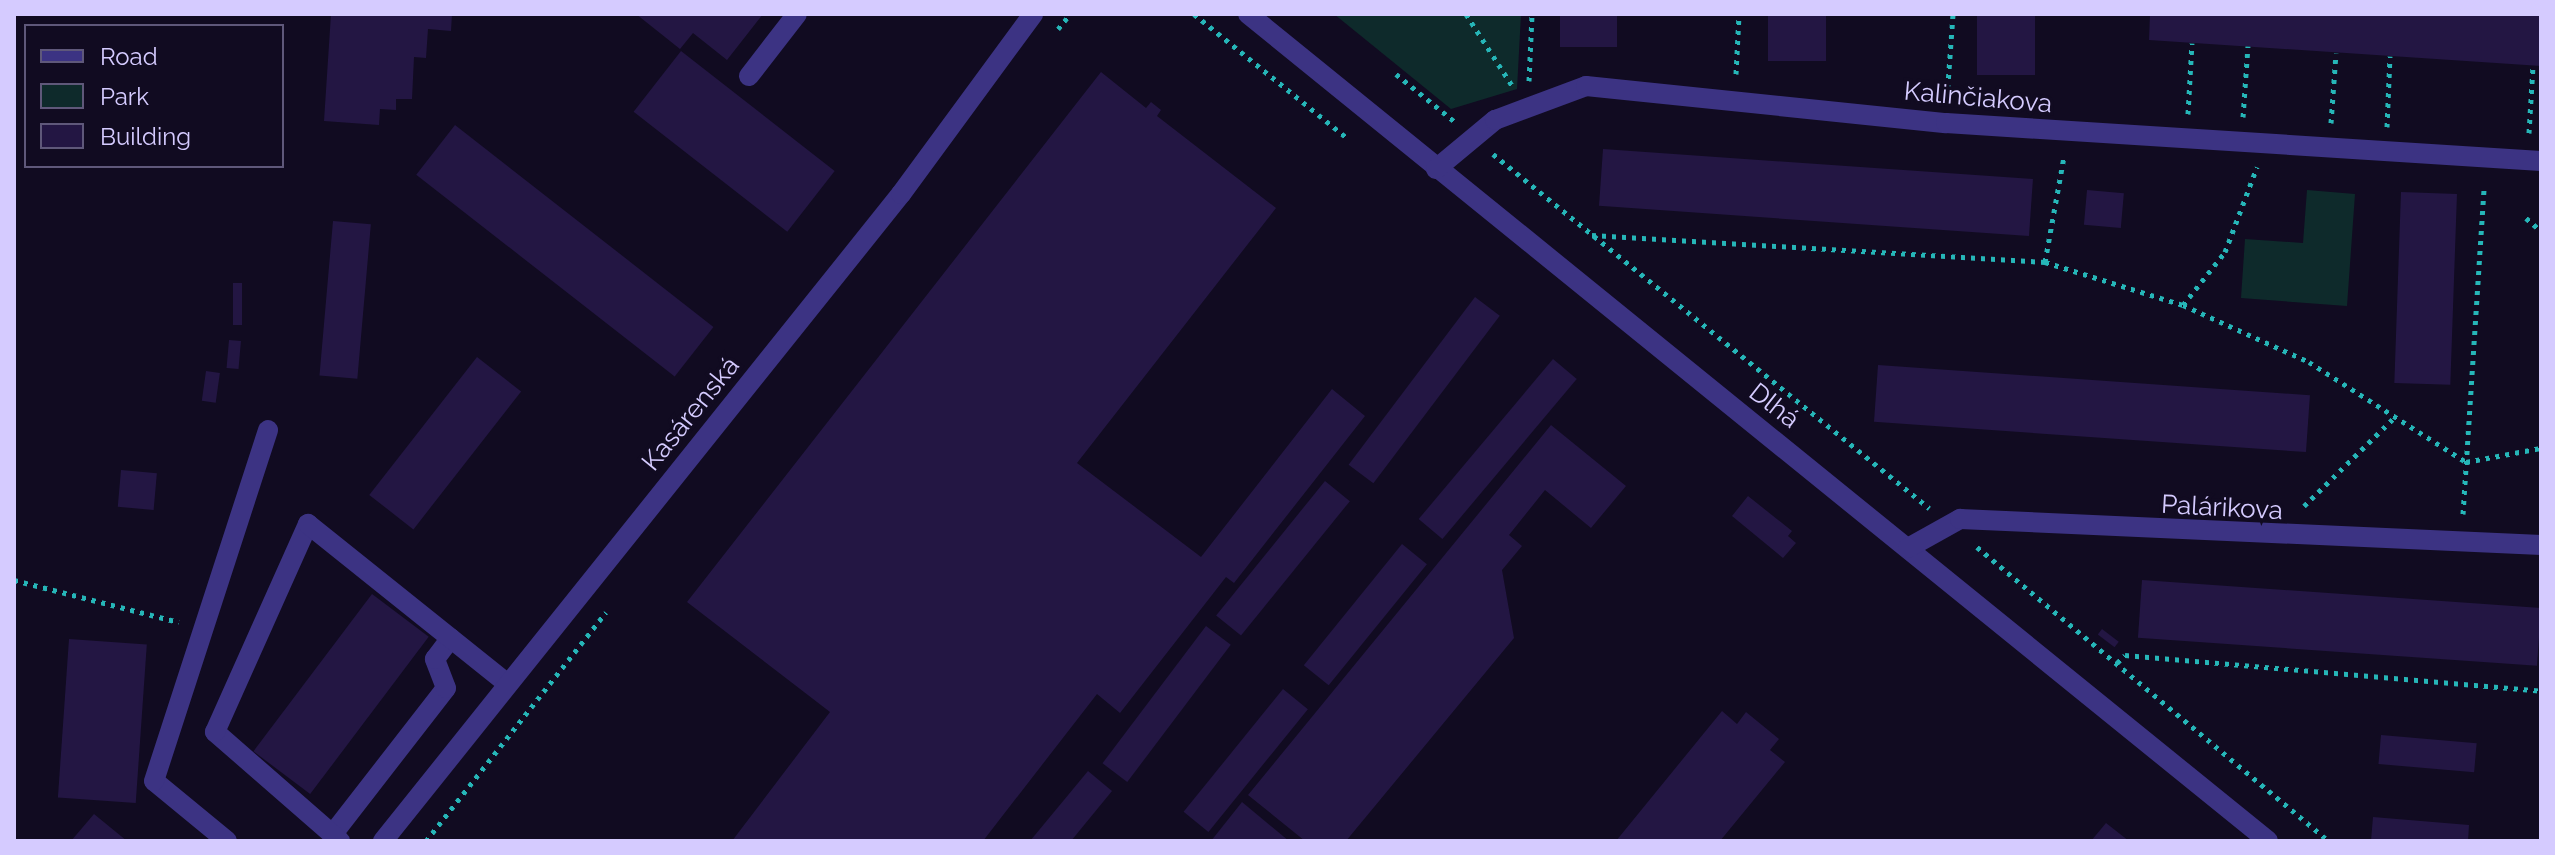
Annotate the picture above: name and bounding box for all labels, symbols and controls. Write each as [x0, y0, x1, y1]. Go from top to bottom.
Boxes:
legend [24, 24, 284, 168]
text: Road [100, 42, 158, 71]
street label: Kalinčiakova [1903, 76, 2053, 120]
text: Park [100, 82, 149, 111]
text: Building [100, 122, 191, 151]
street label: Kasárenská [636, 351, 746, 477]
street label: Dlhá [1743, 377, 1805, 435]
street label: Palárikova [2160, 489, 2284, 527]

